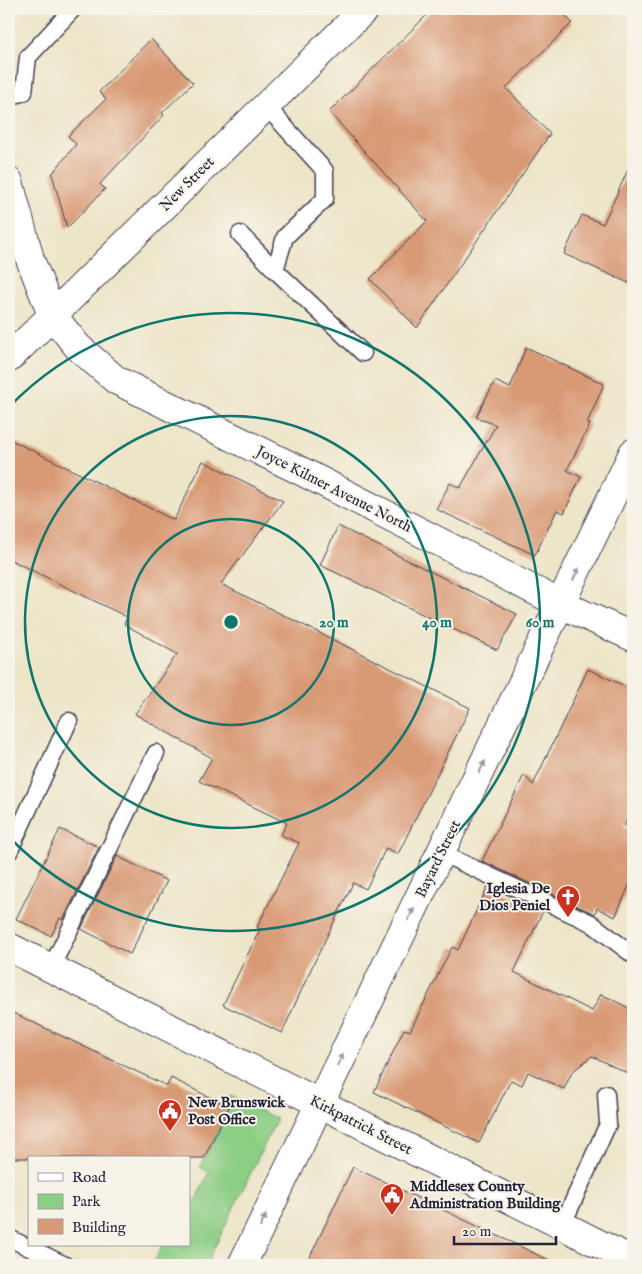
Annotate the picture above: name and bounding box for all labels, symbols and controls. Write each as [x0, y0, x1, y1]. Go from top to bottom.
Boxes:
street label: New Street [156, 153, 218, 215]
street label: Joyce Kilmer Avenue North [251, 441, 415, 537]
one-way arrow [572, 567, 580, 581]
centre of rings [222, 613, 240, 631]
text: 20 m [319, 613, 349, 632]
text: 40 m [422, 613, 452, 632]
text: 60 m [526, 613, 555, 632]
one-way arrow [478, 760, 486, 775]
street label: Bayard Street [411, 817, 465, 901]
place label: Iglesia De Dios Peniel [479, 879, 551, 915]
church icon: Iglesia De Dios Peniel [555, 884, 581, 918]
one-way arrow [407, 907, 415, 921]
one-way arrow [337, 1053, 345, 1067]
street label: Kirkpatrick Street [307, 1091, 415, 1159]
place label: New Brunswick Post Office [187, 1093, 286, 1129]
public building icon: New Brunswick Post Office [157, 1098, 183, 1132]
legend [28, 1156, 190, 1246]
text: Road [72, 1168, 107, 1187]
place label: Middlesex County Administration Building [409, 1177, 561, 1213]
public building icon: Middlesex County Administration Building [379, 1182, 405, 1216]
text: Park [72, 1192, 102, 1211]
one-way arrow [259, 1214, 267, 1228]
scale bar [454, 1214, 557, 1246]
text: Building [72, 1218, 127, 1237]
text: 20 m [462, 1222, 492, 1241]

